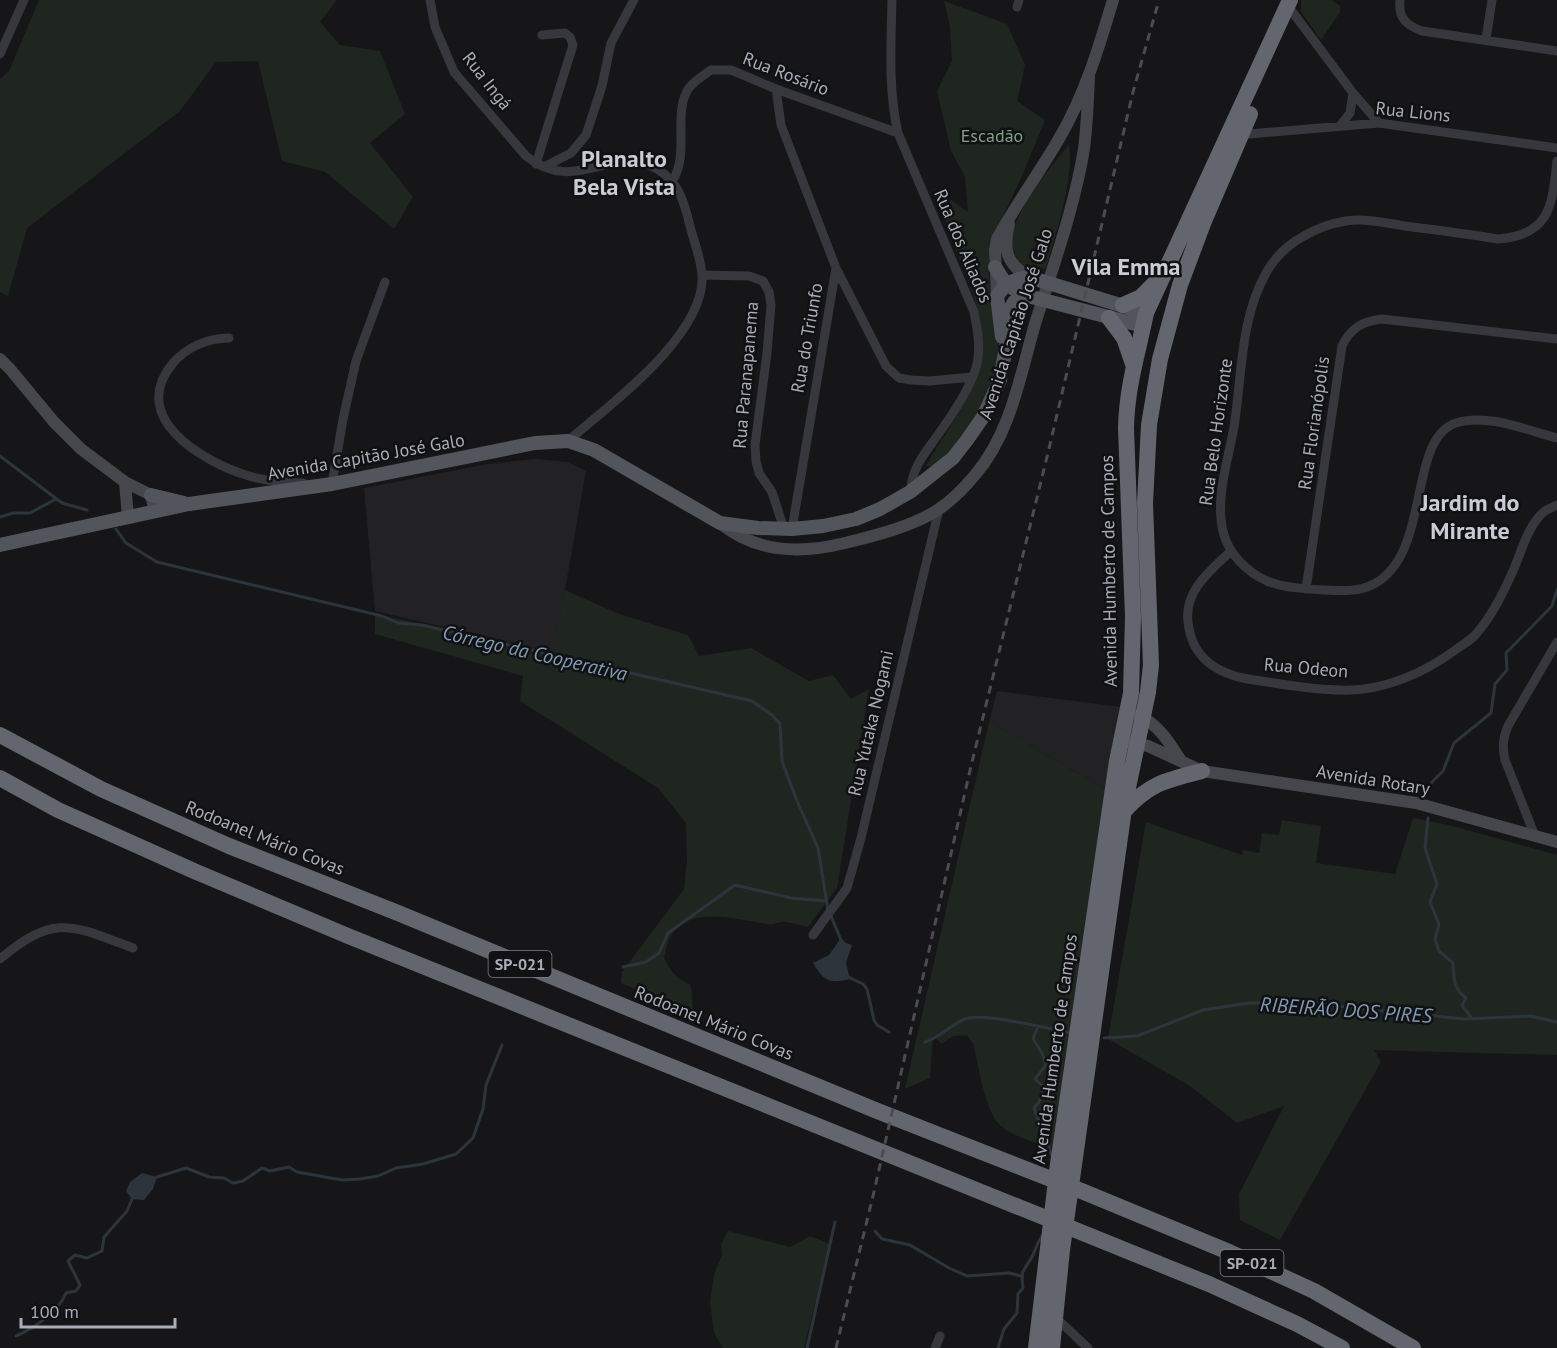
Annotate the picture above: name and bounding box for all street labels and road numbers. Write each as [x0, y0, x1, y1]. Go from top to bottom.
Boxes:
street label: Rua Ingá [458, 47, 517, 114]
street label: Rua Rosário [740, 47, 833, 100]
street label: Rua Lions [1374, 96, 1452, 127]
street label: Rua dos Aliados [929, 185, 998, 306]
street label: Avenida Capitão José Galo [974, 225, 1057, 422]
street label: Rua do Triunfo [786, 281, 828, 395]
street label: Rua Paranapanema [728, 301, 763, 449]
street label: Rua Florianópolis [1293, 355, 1334, 491]
street label: Rua Belo Horizonte [1194, 357, 1237, 507]
street label: Avenida Capitão José Galo [266, 428, 466, 485]
street label: Avenida Humberto de Campos [1095, 455, 1122, 687]
street label: Rua Yutaka Nogami [843, 648, 898, 798]
street label: Rua Odeon [1263, 652, 1349, 683]
street label: Avenida Rotary [1315, 759, 1432, 800]
street label: Rodoanel Mário Covas [182, 795, 348, 880]
street label: Avenida Humberto de Campos [1027, 932, 1082, 1165]
road number: SP-021 [488, 951, 552, 977]
street label: Rodoanel Mário Covas [631, 980, 797, 1065]
road number: SP-021 [1220, 1250, 1284, 1276]

